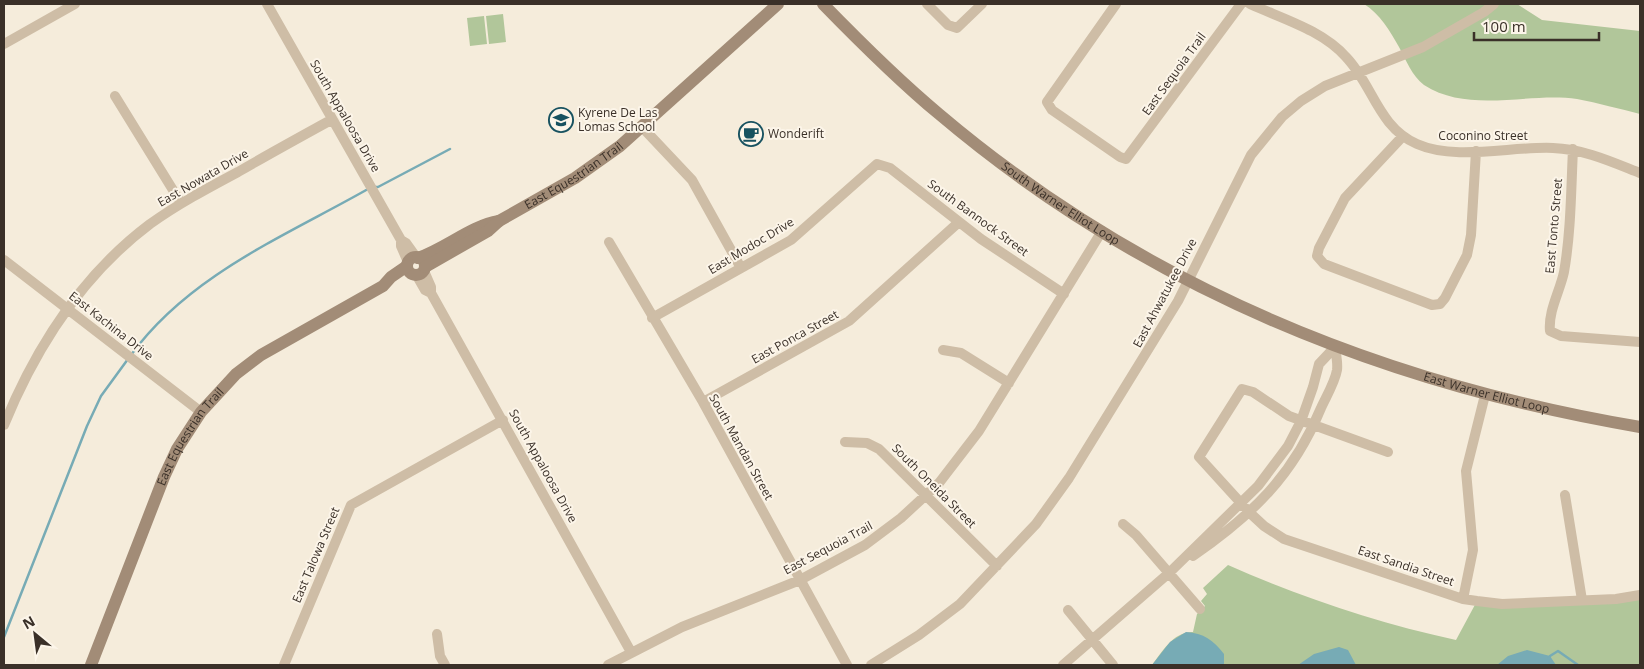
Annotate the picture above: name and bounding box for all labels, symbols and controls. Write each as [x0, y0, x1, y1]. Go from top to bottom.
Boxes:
scale bar [1474, 10, 1599, 42]
text: 100 m [1482, 16, 1526, 36]
street label: East Sequoia Trail [1138, 29, 1209, 119]
street label: South Appaloosa Drive [306, 56, 385, 175]
place label: Kyrene De Las Lomas School [578, 104, 658, 135]
school or university icon: Kyrene De Las Lomas School [548, 107, 574, 133]
cafe icon: Wonderift [738, 121, 764, 147]
place label: Wonderift [768, 125, 824, 142]
street label: Coconino Street [1438, 127, 1528, 144]
street label: East Equestrian Trail [521, 138, 627, 213]
street label: East Nowata Drive [154, 145, 251, 210]
street label: South Warner Elliot Loop [998, 158, 1123, 249]
street label: South Bannock Street [924, 175, 1032, 260]
street label: East Tonto Street [1541, 178, 1566, 274]
street label: East Modoc Drive [705, 213, 797, 278]
street label: East Ahwatukee Drive [1129, 235, 1201, 350]
street label: East Kachina Drive [65, 287, 157, 364]
street label: East Ponca Street [748, 306, 841, 368]
street label: East Warner Elliot Loop [1422, 368, 1551, 417]
street label: East Equestrian Trail [152, 384, 227, 488]
street label: South Mandan Street [705, 391, 778, 503]
street label: South Appaloosa Drive [505, 406, 582, 526]
street label: South Oneida Street [888, 440, 980, 532]
street label: East Talowa Street [288, 504, 343, 605]
street label: East Sequoia Trail [780, 517, 875, 578]
street label: East Sandia Street [1356, 541, 1457, 590]
north arrow [10, 609, 60, 659]
text: N [19, 611, 38, 633]

